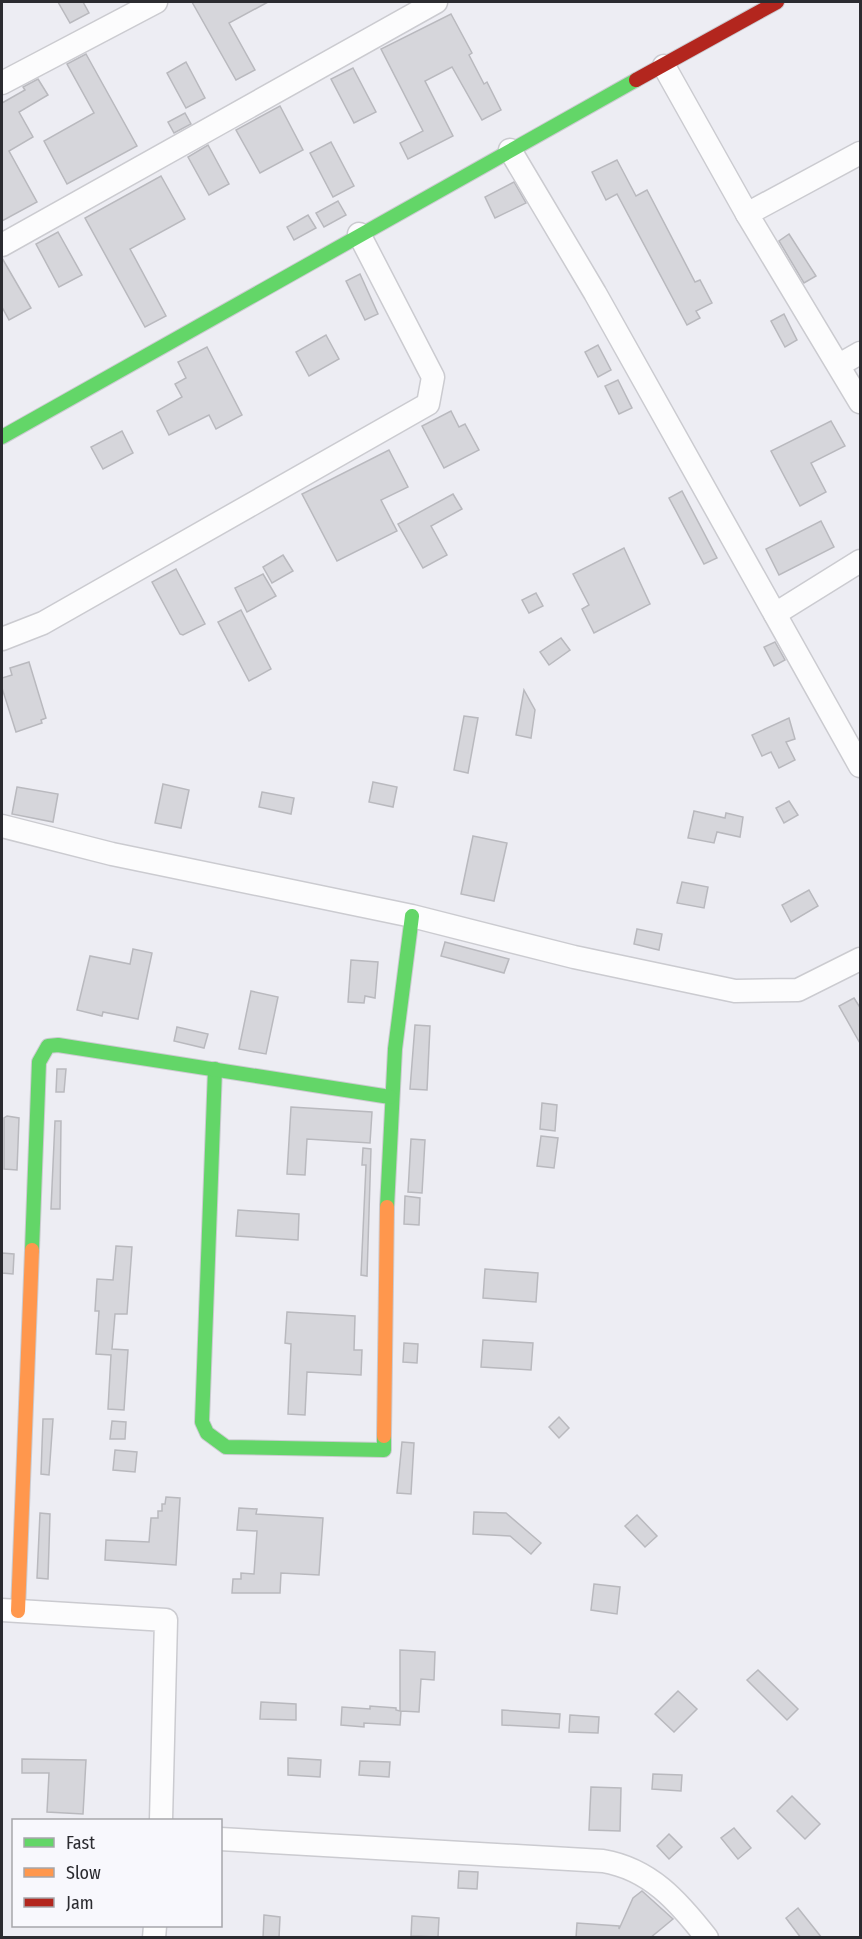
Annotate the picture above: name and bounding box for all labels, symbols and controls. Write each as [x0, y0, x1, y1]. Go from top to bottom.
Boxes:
legend [12, 1819, 222, 1927]
text: Fast [66, 1832, 95, 1854]
text: Slow [66, 1862, 101, 1884]
text: Jam [66, 1892, 94, 1914]

